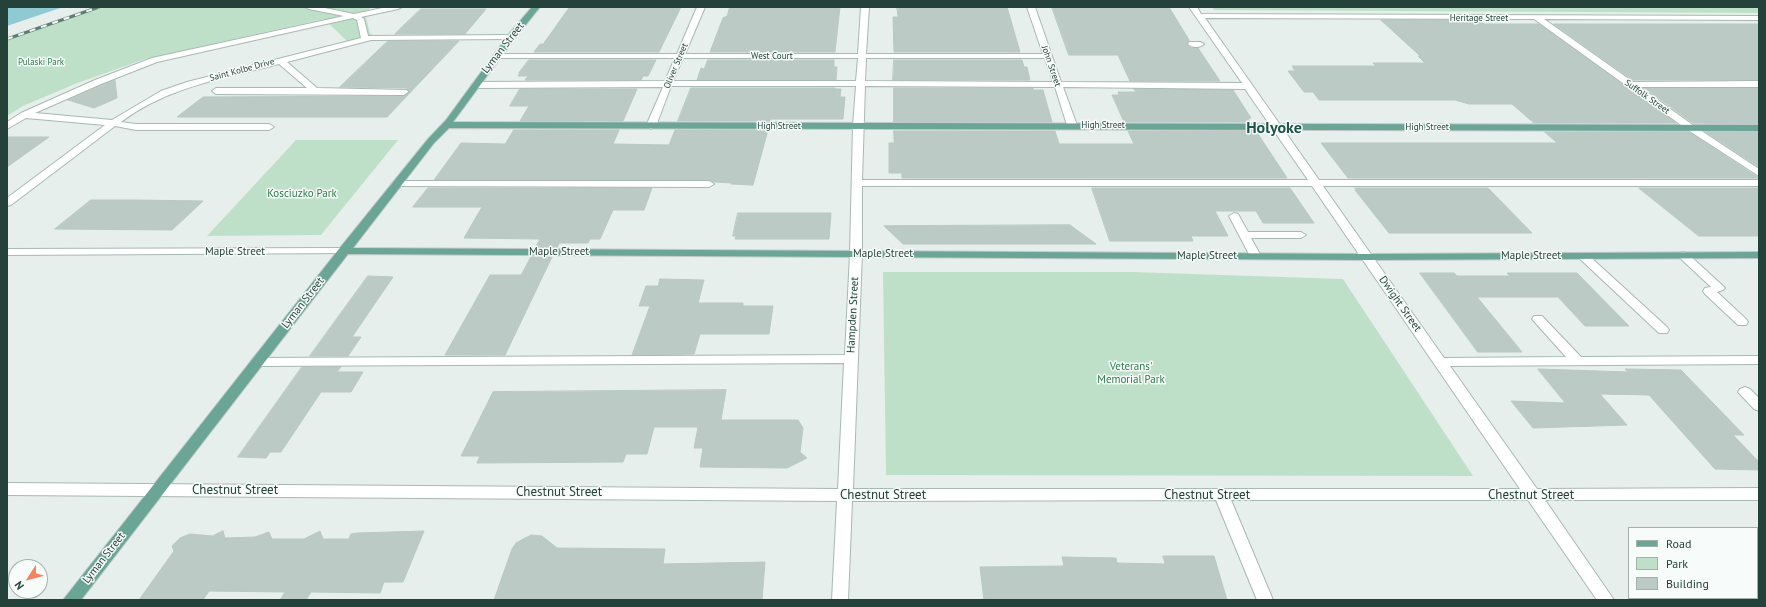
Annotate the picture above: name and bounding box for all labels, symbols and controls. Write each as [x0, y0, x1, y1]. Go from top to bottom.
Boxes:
street label: Heritage Street [1450, 13, 1508, 23]
street label: Lyman Street [479, 20, 527, 76]
street label: Oliver Street [662, 42, 690, 90]
street label: John Street [1039, 44, 1063, 88]
street label: West Court [751, 51, 793, 61]
street label: Saint Kolbe Drive [208, 56, 276, 84]
park label: Pulaski Park [18, 57, 64, 67]
street label: Suffolk Street [1622, 78, 1672, 116]
district label: Holyoke [1246, 118, 1302, 138]
street label: High Street [1081, 120, 1125, 130]
street label: High Street [757, 121, 801, 131]
street label: High Street [1405, 122, 1449, 132]
park label: Kosciuzko Park [267, 187, 337, 201]
street label: Maple Street [205, 245, 265, 259]
street label: Maple Street [529, 245, 589, 259]
street label: Maple Street [853, 247, 913, 261]
street label: Maple Street [1177, 249, 1237, 263]
street label: Maple Street [1501, 249, 1561, 263]
street label: Dwight Street [1376, 274, 1424, 334]
street label: Lyman Street [279, 275, 327, 331]
street label: Hampden Street [844, 277, 862, 353]
park label: Veterans' Memorial Park [1097, 360, 1165, 386]
street label: Chestnut Street [192, 482, 278, 498]
street label: Chestnut Street [516, 484, 602, 500]
street label: Chestnut Street [840, 487, 926, 503]
street label: Chestnut Street [1164, 487, 1250, 503]
street label: Chestnut Street [1488, 487, 1574, 503]
legend [1628, 527, 1758, 599]
street label: Lyman Street [80, 530, 128, 586]
text: Road [1666, 536, 1691, 551]
text: Park [1666, 556, 1688, 571]
north arrow [8, 559, 48, 599]
text: Building [1666, 576, 1709, 591]
text: N [11, 578, 27, 593]

